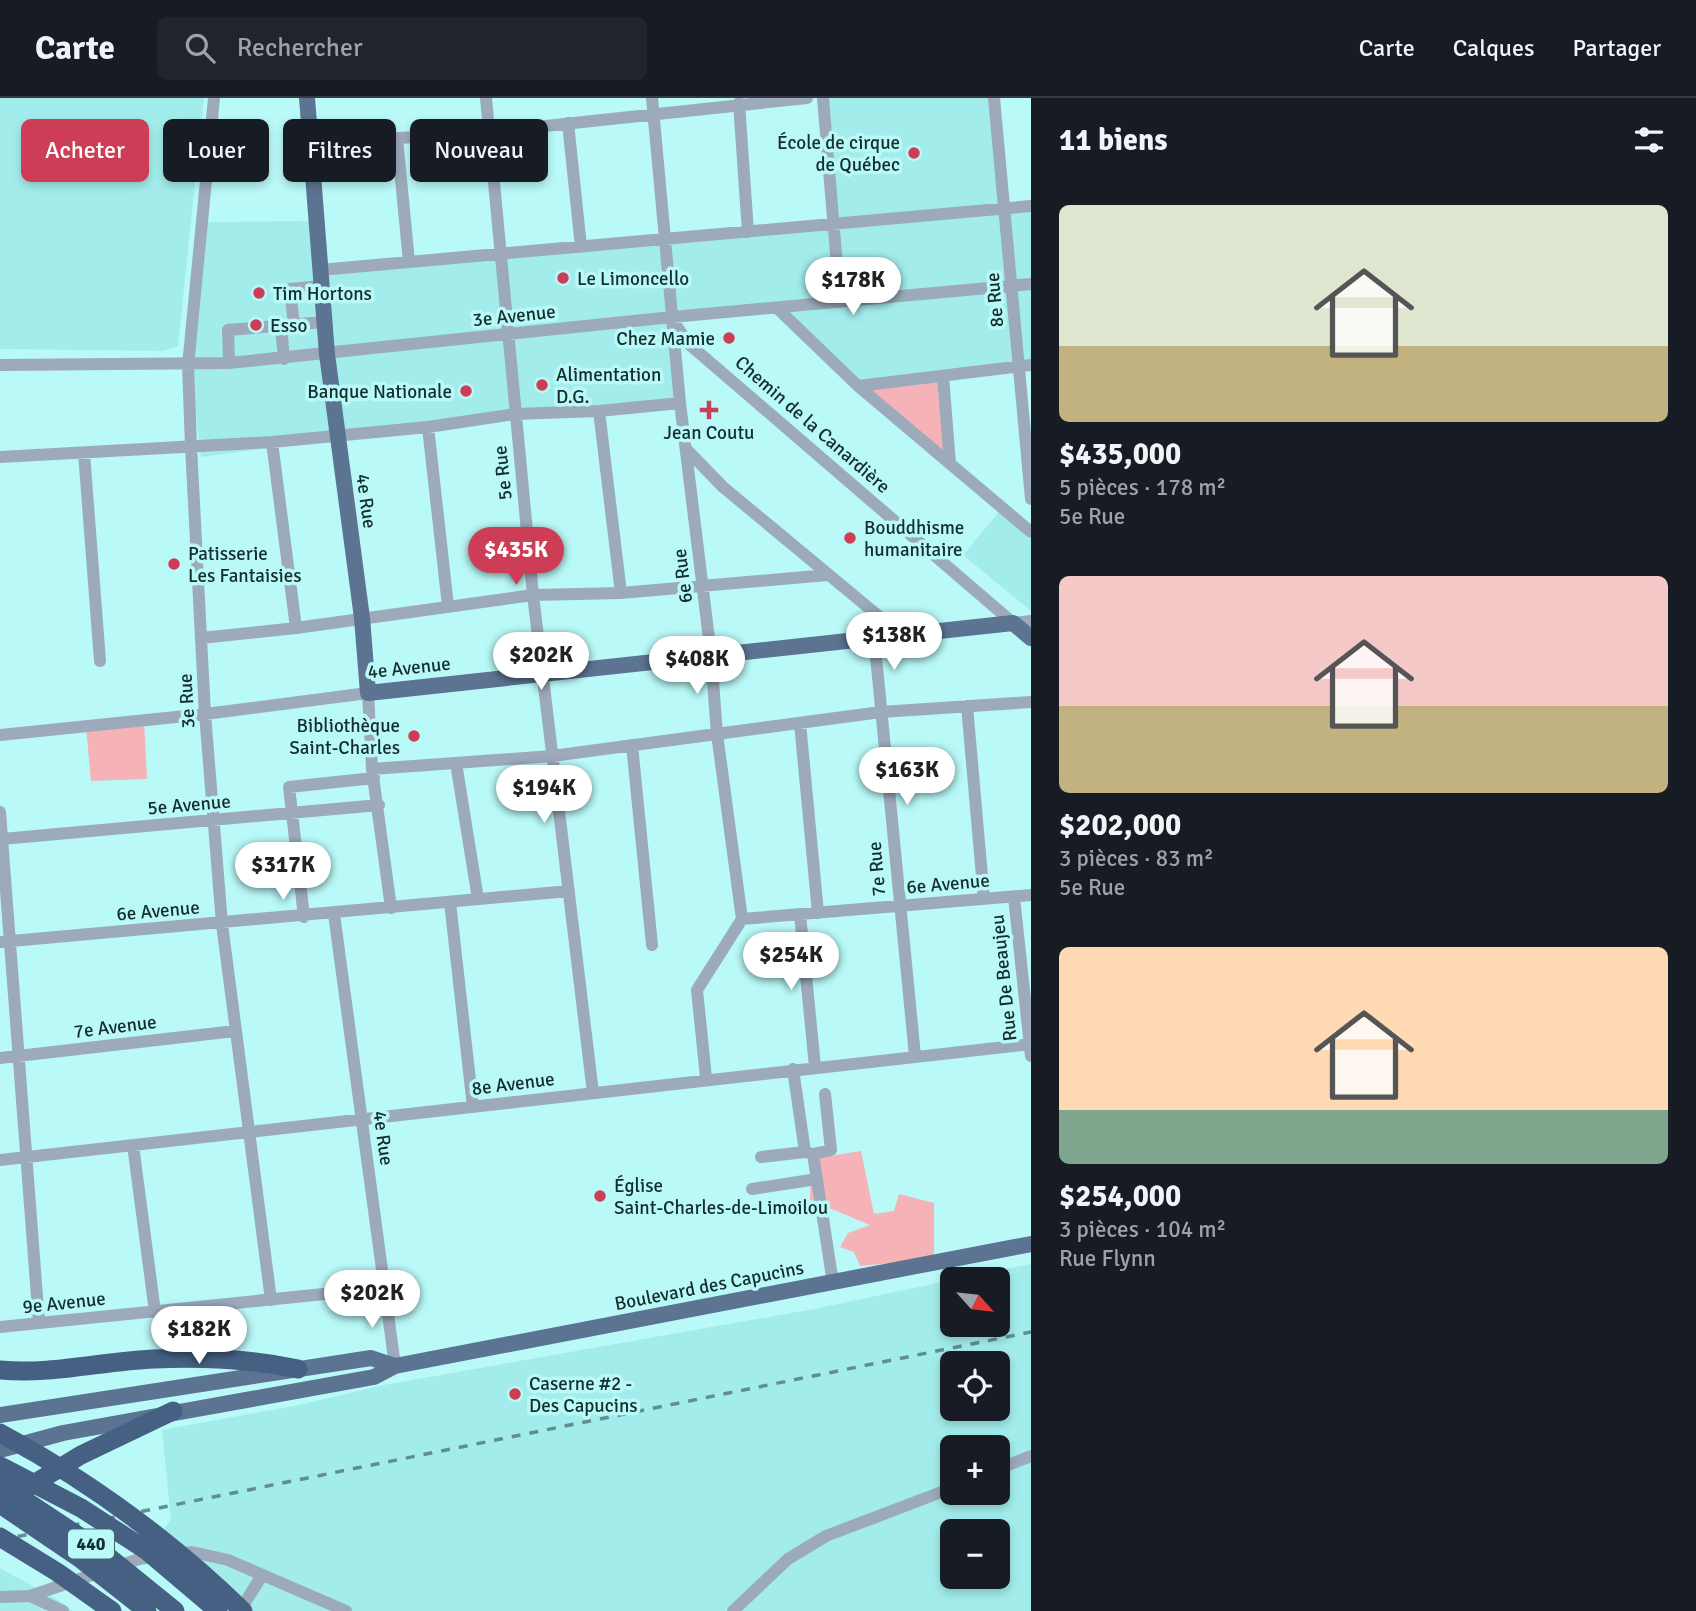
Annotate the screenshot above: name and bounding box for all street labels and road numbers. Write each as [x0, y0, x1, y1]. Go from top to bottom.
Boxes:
street label: 8e Rue [981, 272, 1009, 328]
street label: 3e Avenue [471, 300, 557, 332]
street label: Chemin de la Canardière [730, 351, 895, 499]
street label: 5e Rue [488, 444, 518, 501]
street label: 4e Rue [350, 472, 382, 530]
street label: 6e Rue [668, 547, 698, 605]
street label: 4e Avenue [366, 652, 452, 684]
street label: 3e Rue [174, 673, 200, 729]
street label: 5e Avenue [147, 789, 232, 821]
street label: 7e Rue [863, 841, 891, 897]
street label: 6e Avenue [906, 868, 991, 900]
street label: 6e Avenue [116, 895, 201, 927]
street label: Rue De Beaujeu [985, 913, 1023, 1042]
street label: 7e Avenue [72, 1010, 158, 1044]
street label: 8e Avenue [470, 1067, 556, 1101]
street label: 4e Rue [367, 1109, 399, 1167]
street label: Boulevard des Capucins [613, 1256, 806, 1316]
street label: 9e Avenue [21, 1287, 107, 1319]
road number: 440 [68, 1530, 114, 1559]

